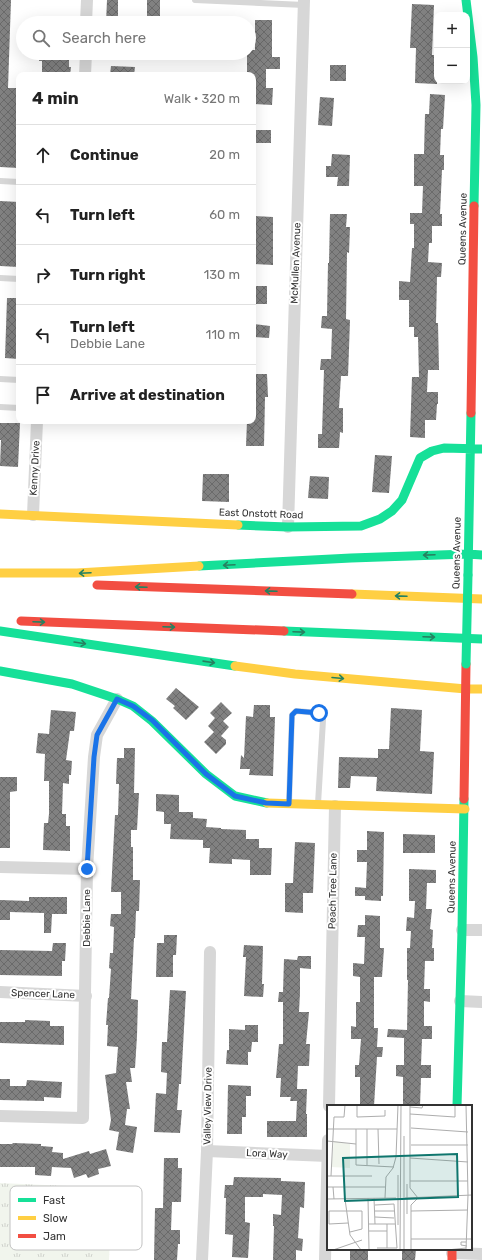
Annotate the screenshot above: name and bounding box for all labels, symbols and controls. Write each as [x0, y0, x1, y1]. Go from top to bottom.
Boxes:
map controls [434, 12, 470, 84]
button: + [434, 12, 470, 48]
search box [16, 16, 256, 60]
icon: search [30, 27, 52, 49]
text: Search here [62, 29, 146, 47]
button: − [434, 48, 470, 84]
text: 4 min [32, 88, 79, 108]
text: Walk · 320 m [164, 91, 240, 106]
icon: ahead [32, 144, 54, 166]
text: Continue [70, 146, 139, 164]
text: 20 m [209, 147, 240, 162]
street label: Queens Avenue [456, 192, 470, 265]
icon: left [32, 204, 54, 226]
text: Turn left [70, 206, 135, 224]
text: 60 m [209, 207, 240, 222]
street label: McMullen Avenue [289, 222, 303, 304]
icon: right [32, 264, 54, 286]
text: Turn right [70, 266, 145, 284]
text: 130 m [204, 267, 240, 282]
text: Turn left [70, 318, 135, 336]
icon: left [32, 324, 54, 346]
text: 110 m [206, 327, 240, 342]
text: Debbie Lane [70, 336, 145, 351]
icon: arrive [32, 384, 54, 406]
text: Arrive at destination [70, 386, 225, 404]
street label: Kenny Drive [28, 440, 42, 496]
street label: East Onstott Road [219, 507, 303, 521]
street label: Queens Avenue [450, 516, 464, 589]
one-way arrow [423, 551, 436, 559]
one-way arrow [223, 561, 236, 568]
one-way arrow [79, 569, 92, 576]
one-way arrow [135, 583, 148, 590]
one-way arrow [265, 588, 278, 595]
one-way arrow [395, 593, 408, 600]
one-way arrow [32, 618, 45, 626]
one-way arrow [162, 623, 175, 631]
one-way arrow [292, 629, 305, 636]
one-way arrow [422, 634, 435, 641]
one-way arrow [73, 639, 86, 647]
one-way arrow [202, 658, 215, 666]
one-way arrow [331, 674, 344, 681]
route start [310, 704, 328, 722]
street label: Queens Avenue [445, 840, 459, 913]
street label: Peach Tree Lane [326, 852, 340, 929]
route end [78, 860, 96, 878]
street label: Debbie Lane [81, 889, 93, 947]
street label: Spencer Lane [11, 987, 75, 1001]
street label: Valley View Drive [201, 1067, 215, 1145]
inset map [327, 1105, 472, 1250]
street label: Lora Way [246, 1147, 289, 1161]
legend [10, 1186, 142, 1250]
text: Fast [43, 1194, 66, 1207]
text: Slow [43, 1212, 68, 1225]
text: Jam [43, 1230, 66, 1243]

